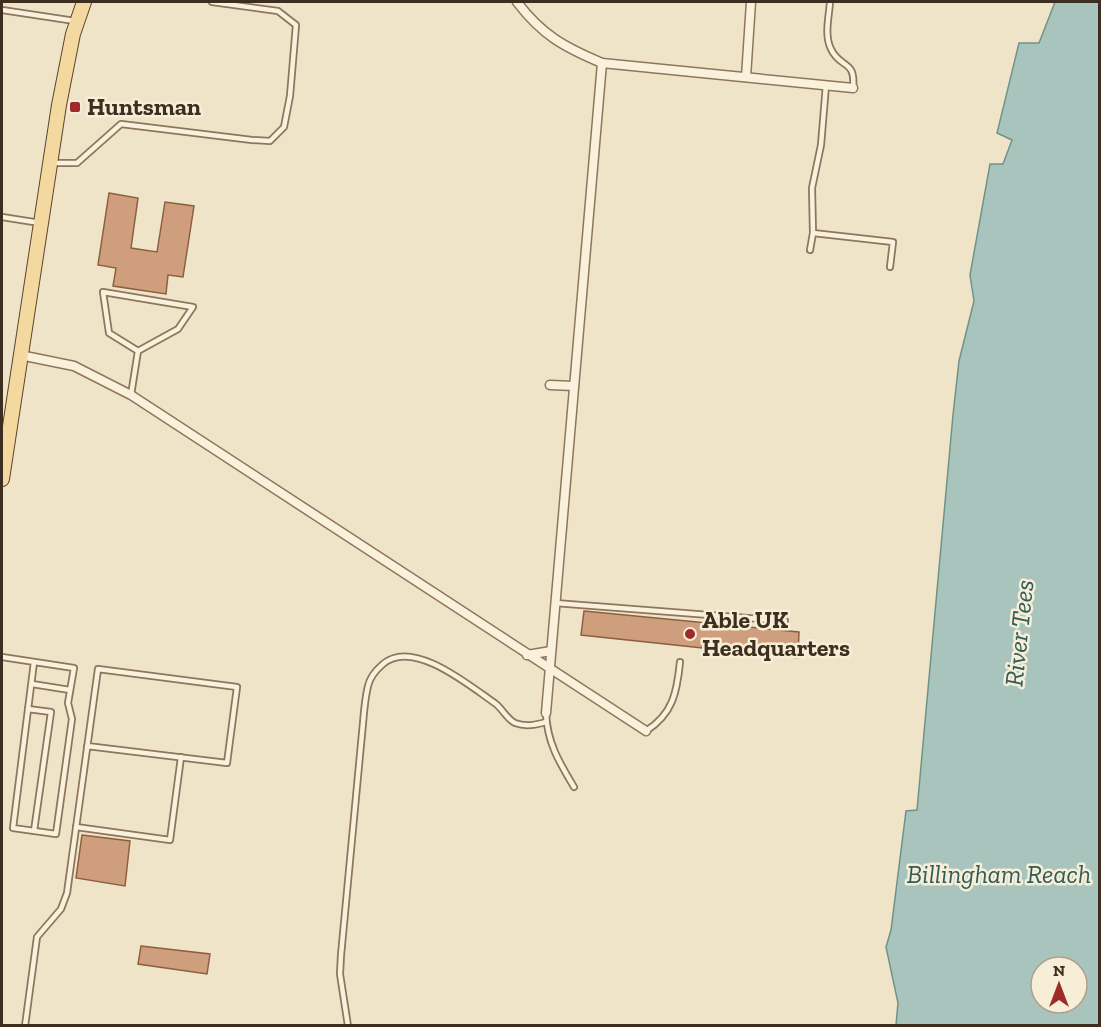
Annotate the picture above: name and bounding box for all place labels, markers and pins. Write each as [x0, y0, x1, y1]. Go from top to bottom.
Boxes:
place label: Huntsman [87, 92, 201, 121]
marker: Huntsman [68, 100, 82, 114]
place label: Able UK Headquarters [702, 605, 850, 662]
marker: Able UK Headquarters [683, 627, 697, 641]

